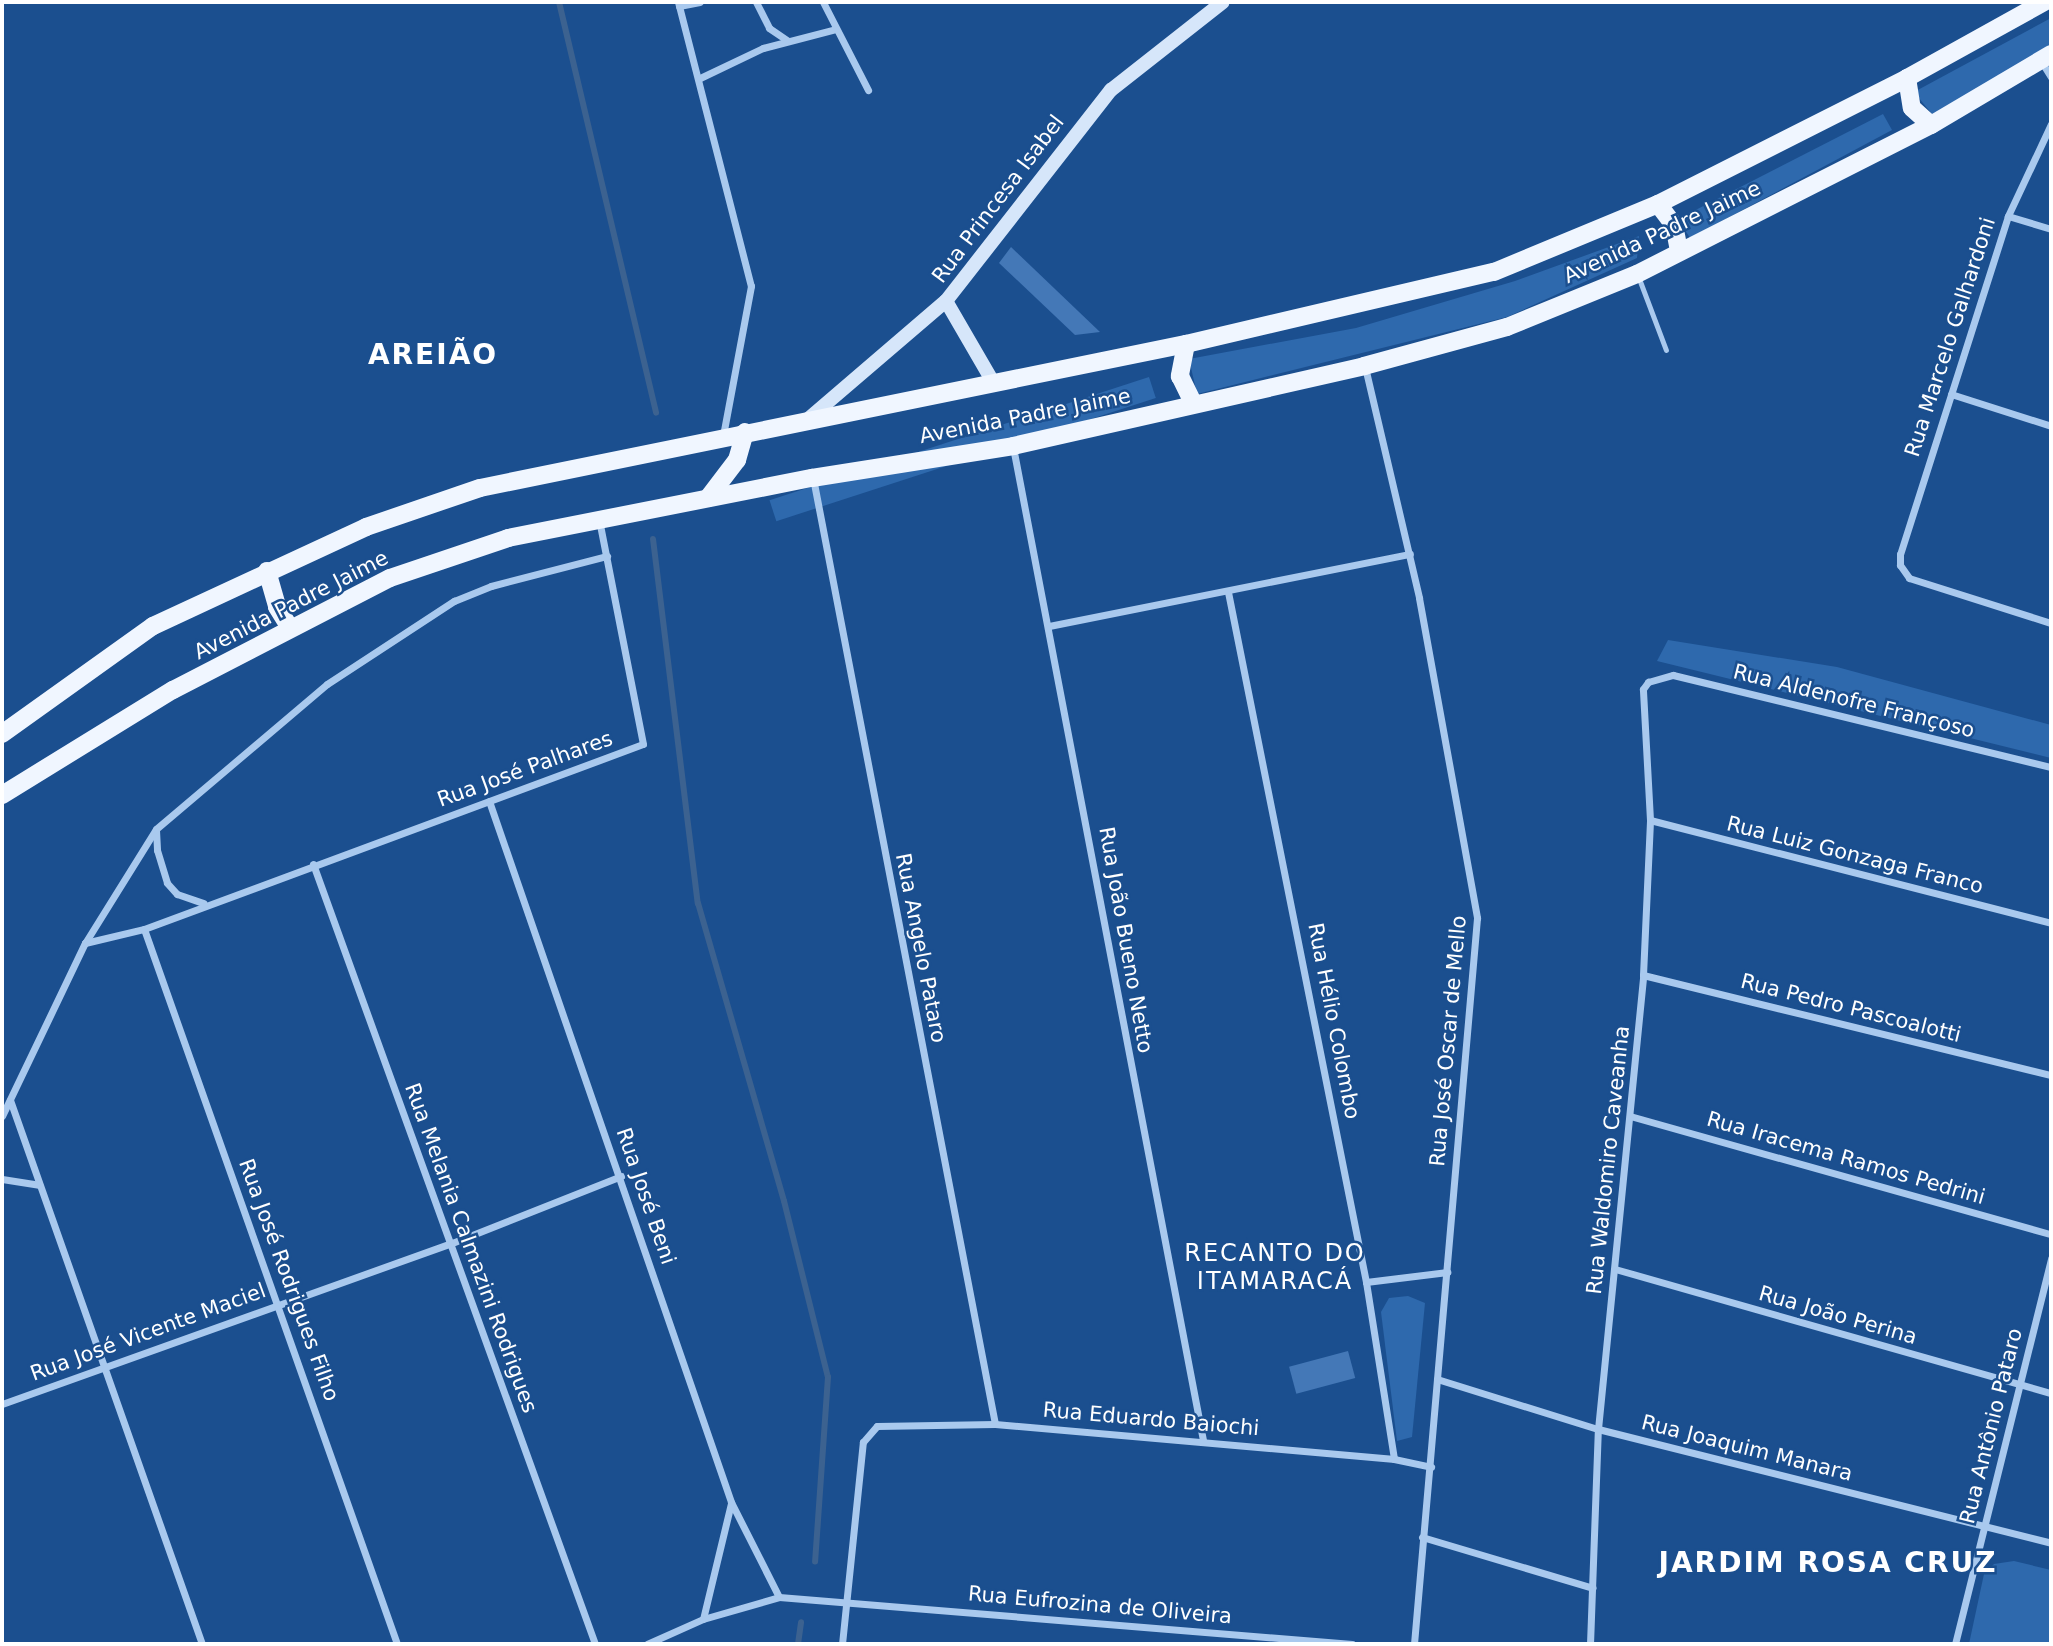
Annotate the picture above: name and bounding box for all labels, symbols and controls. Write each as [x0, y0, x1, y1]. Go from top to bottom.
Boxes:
street label: Rua Princesa Isabel [927, 110, 1069, 288]
street label: Avenida Padre Jaime [1559, 175, 1765, 289]
street label: Rua Marcelo Galhardoni [1899, 214, 2001, 460]
district label: AREIÃO [369, 338, 497, 372]
street label: Avenida Padre Jaime [917, 383, 1133, 449]
street label: Avenida Padre Jaime [190, 545, 392, 665]
street label: Rua Aldenofre Françoso [1731, 659, 1977, 743]
street label: Rua José Palhares [434, 726, 616, 812]
street label: Rua Luiz Gonzaga Franco [1724, 811, 1986, 899]
street label: Rua João Bueno Netto [1094, 825, 1158, 1055]
street label: Rua Angelo Pataro [890, 851, 952, 1045]
street label: Rua José Oscar de Mello [1424, 915, 1472, 1167]
street label: Rua Hélio Colombo [1303, 921, 1365, 1121]
street label: Rua Pedro Pascoalotti [1738, 968, 1964, 1048]
street label: Rua Waldomiro Caveanha [1581, 1024, 1635, 1296]
street label: Rua Melania Calmazini Rodrigues [399, 1080, 543, 1416]
street label: Rua Iracema Ramos Pedrini [1704, 1106, 1988, 1210]
street label: Rua José Beni [611, 1125, 681, 1267]
street label: Rua José Rodrigues Filho [233, 1155, 345, 1405]
district label: RECANTO DO ITAMARACÁ [1185, 1240, 1365, 1296]
street label: Rua José Vicente Maciel [27, 1278, 269, 1386]
street label: Rua João Perina [1756, 1280, 1920, 1350]
street label: Rua Antônio Pataro [1955, 1326, 2027, 1526]
street label: Rua Eduardo Baiochi [1042, 1397, 1260, 1441]
street label: Rua Joaquim Manara [1639, 1410, 1855, 1486]
district label: JARDIM ROSA CRUZ [1660, 1546, 1996, 1580]
street label: Rua Eufrozina de Oliveira [967, 1581, 1233, 1629]

